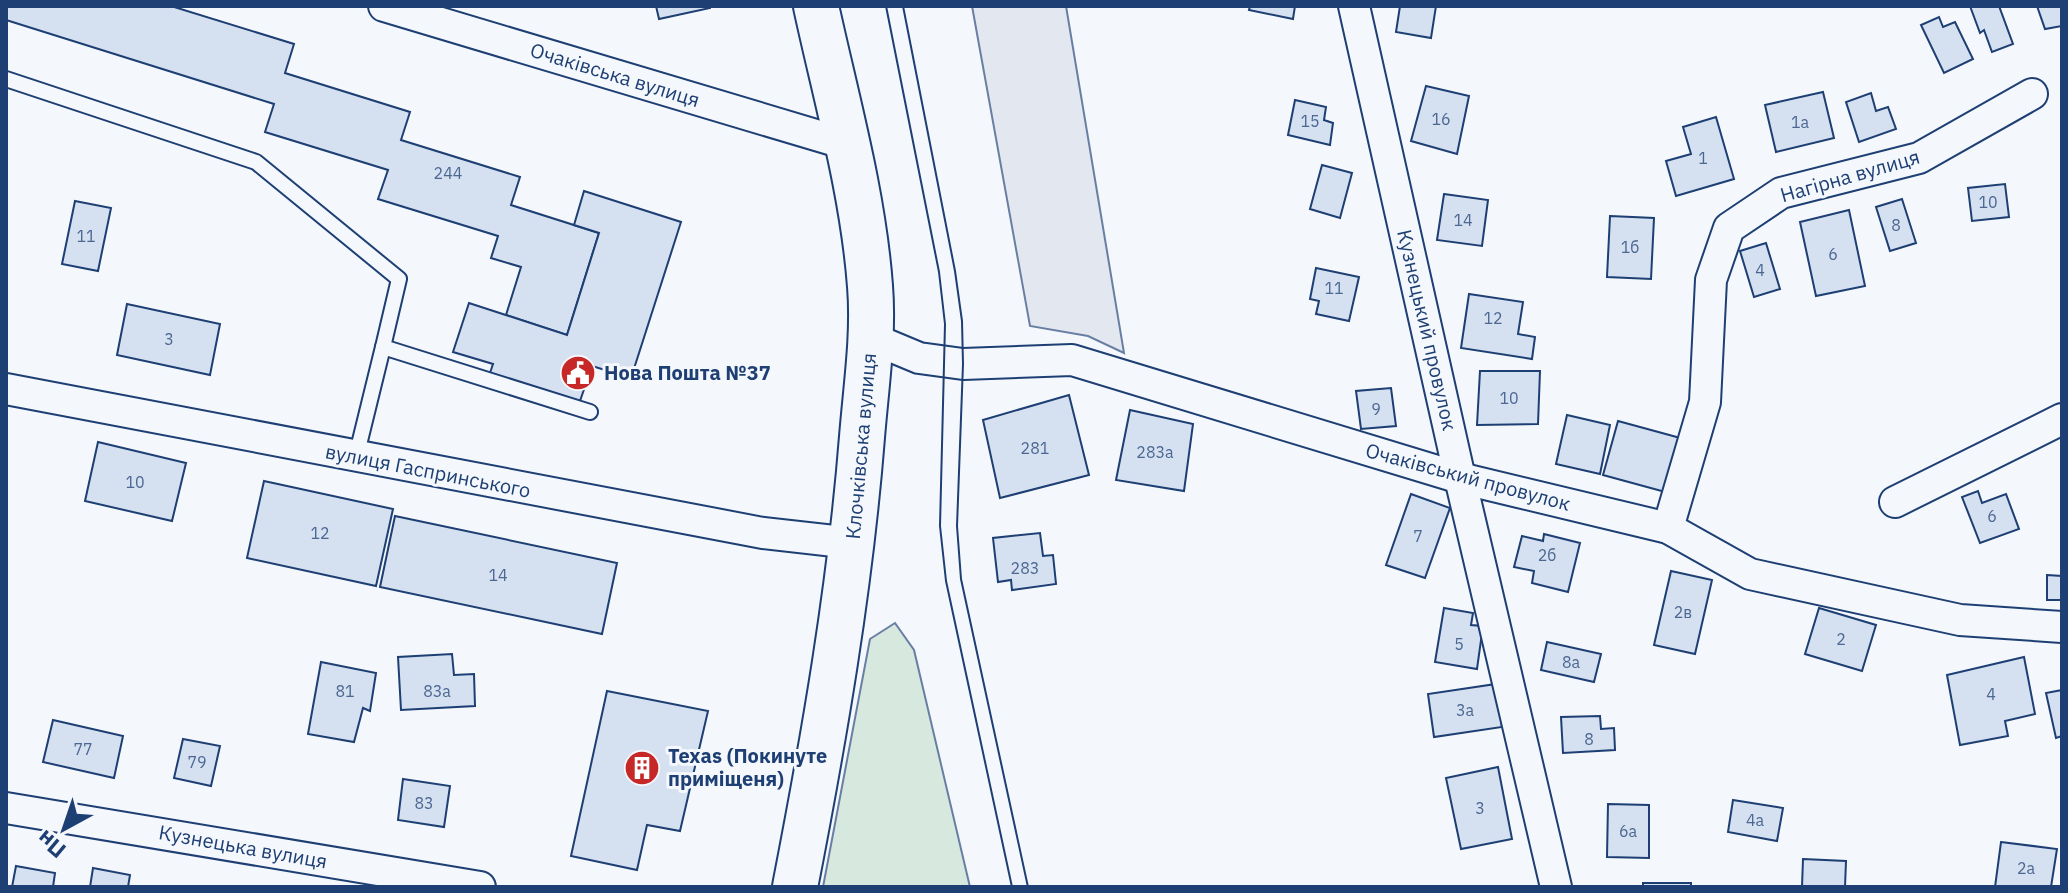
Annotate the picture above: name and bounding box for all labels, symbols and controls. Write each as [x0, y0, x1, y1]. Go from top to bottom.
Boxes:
street label: Очаківська вулиця [527, 36, 703, 113]
house number: 16 [1431, 109, 1451, 129]
house number: 15 [1300, 111, 1320, 131]
house number: 1а [1791, 112, 1810, 132]
street label: Нагірна вулиця [1777, 143, 1923, 208]
house number: 1 [1698, 148, 1708, 168]
house number: 244 [434, 163, 462, 183]
house number: 10 [1978, 192, 1998, 212]
house number: 14 [1453, 210, 1473, 230]
house number: 8 [1891, 215, 1901, 235]
house number: 11 [76, 226, 96, 246]
street label: Кузнецький провулок [1391, 227, 1464, 433]
house number: 1б [1621, 237, 1639, 257]
house number: 6 [1828, 244, 1838, 264]
house number: 4 [1755, 260, 1765, 280]
house number: 11 [1324, 278, 1344, 298]
house number: 12 [1483, 308, 1503, 328]
house number: 3 [164, 329, 174, 349]
street label: Клочківська вулиця [839, 352, 882, 540]
public building icon: Нова Пошта №37 [559, 354, 597, 392]
place label: Нова Пошта №37 [604, 359, 771, 386]
house number: 10 [1499, 388, 1519, 408]
house number: 9 [1371, 399, 1381, 419]
street label: Очаківський провулок [1363, 436, 1573, 517]
street label: вулиця Гаспринського [323, 437, 533, 504]
house number: 281 [1021, 438, 1049, 458]
house number: 283а [1136, 442, 1174, 462]
house number: 10 [125, 472, 145, 492]
house number: 6 [1987, 506, 1997, 526]
house number: 12 [310, 523, 330, 543]
house number: 7 [1413, 526, 1423, 546]
house number: 2б [1538, 545, 1556, 565]
house number: 283 [1011, 558, 1039, 578]
house number: 14 [488, 565, 508, 585]
house number: 2в [1674, 602, 1692, 622]
house number: 2 [1836, 629, 1846, 649]
house number: 5 [1454, 634, 1464, 654]
house number: 8а [1562, 652, 1581, 672]
house number: 81 [335, 681, 355, 701]
house number: 83а [423, 681, 451, 701]
house number: 4 [1986, 684, 1996, 704]
house number: 3а [1456, 700, 1475, 720]
house number: 8 [1584, 729, 1594, 749]
house number: 77 [73, 739, 93, 759]
place label: Texas (Покинуте приміщеня) [668, 742, 827, 792]
building icon: Texas (Покинуте приміщеня) [623, 749, 661, 787]
house number: 79 [187, 752, 207, 772]
north arrow [24, 789, 104, 869]
house number: 83 [414, 793, 434, 813]
house number: 3 [1475, 798, 1485, 818]
house number: 4а [1746, 810, 1765, 830]
street label: Кузнецька вулиця [157, 818, 329, 875]
house number: 6а [1619, 821, 1638, 841]
text: Пн [30, 824, 71, 865]
house number: 2а [2017, 858, 2036, 878]

